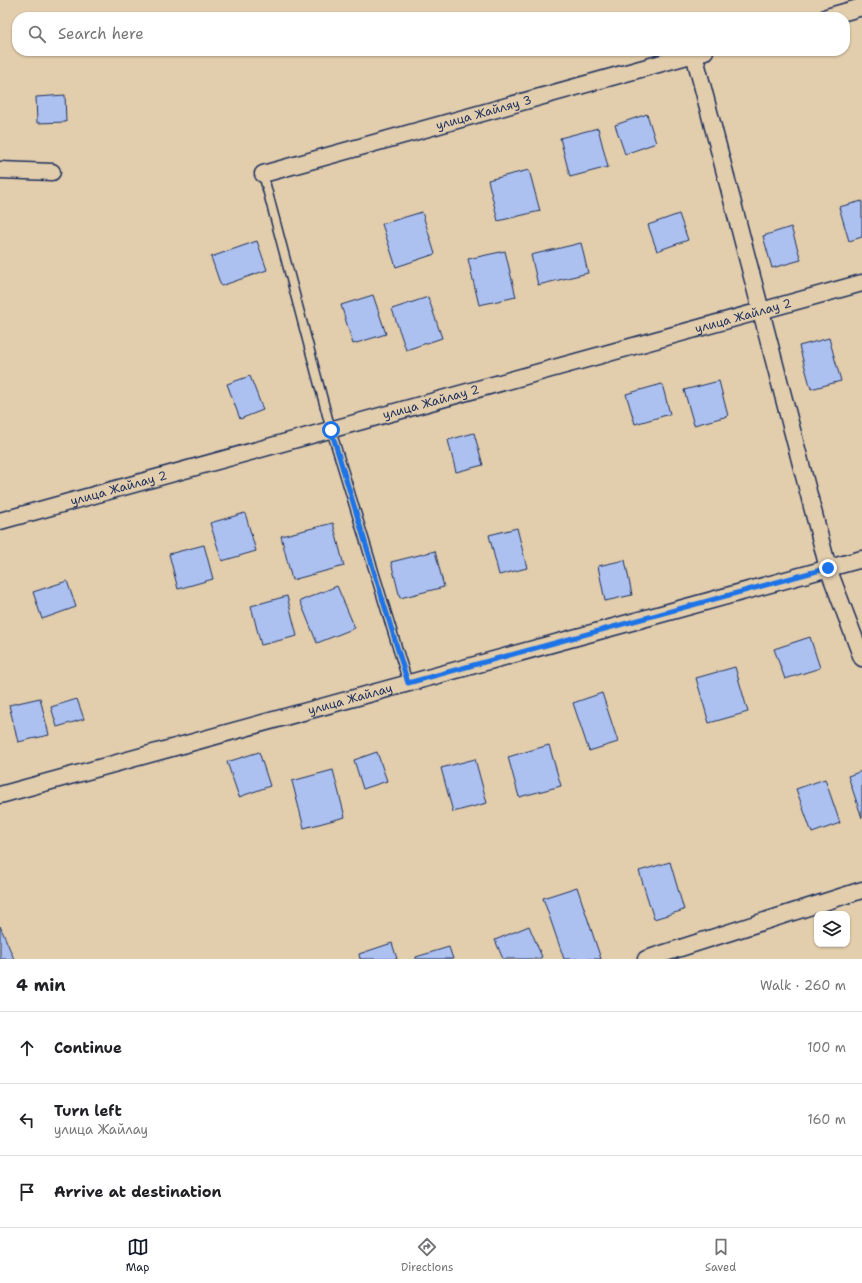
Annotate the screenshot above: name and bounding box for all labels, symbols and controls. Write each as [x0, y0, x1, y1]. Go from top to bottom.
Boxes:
search box [12, 12, 850, 56]
icon: search [26, 23, 48, 45]
text: Search here [58, 24, 144, 44]
street label: улица Жайляу 3 [434, 92, 533, 134]
street label: улица Жайлау 2 [693, 295, 793, 337]
street label: улица Жайлау 2 [381, 381, 481, 423]
route start [322, 421, 340, 439]
street label: улица Жайлау 2 [69, 467, 169, 509]
route end [819, 559, 837, 577]
street label: улица Жайлау [306, 680, 394, 718]
map controls [814, 911, 850, 947]
button: layers [814, 911, 850, 947]
text: 4 min [16, 974, 66, 996]
text: Walk · 260 m [760, 977, 846, 994]
icon: ahead [16, 1037, 38, 1059]
text: Continue [54, 1038, 122, 1058]
text: 100 m [807, 1039, 846, 1056]
text: Turn left [54, 1101, 122, 1121]
icon: left [16, 1109, 38, 1131]
text: 160 m [808, 1111, 846, 1128]
text: улица Жайлау [54, 1121, 148, 1138]
icon: arrive [16, 1181, 38, 1203]
text: Arrive at destination [54, 1182, 222, 1202]
tab: Map [126, 1236, 149, 1275]
tab: Directions [401, 1236, 453, 1275]
tab: Saved [705, 1236, 736, 1275]

